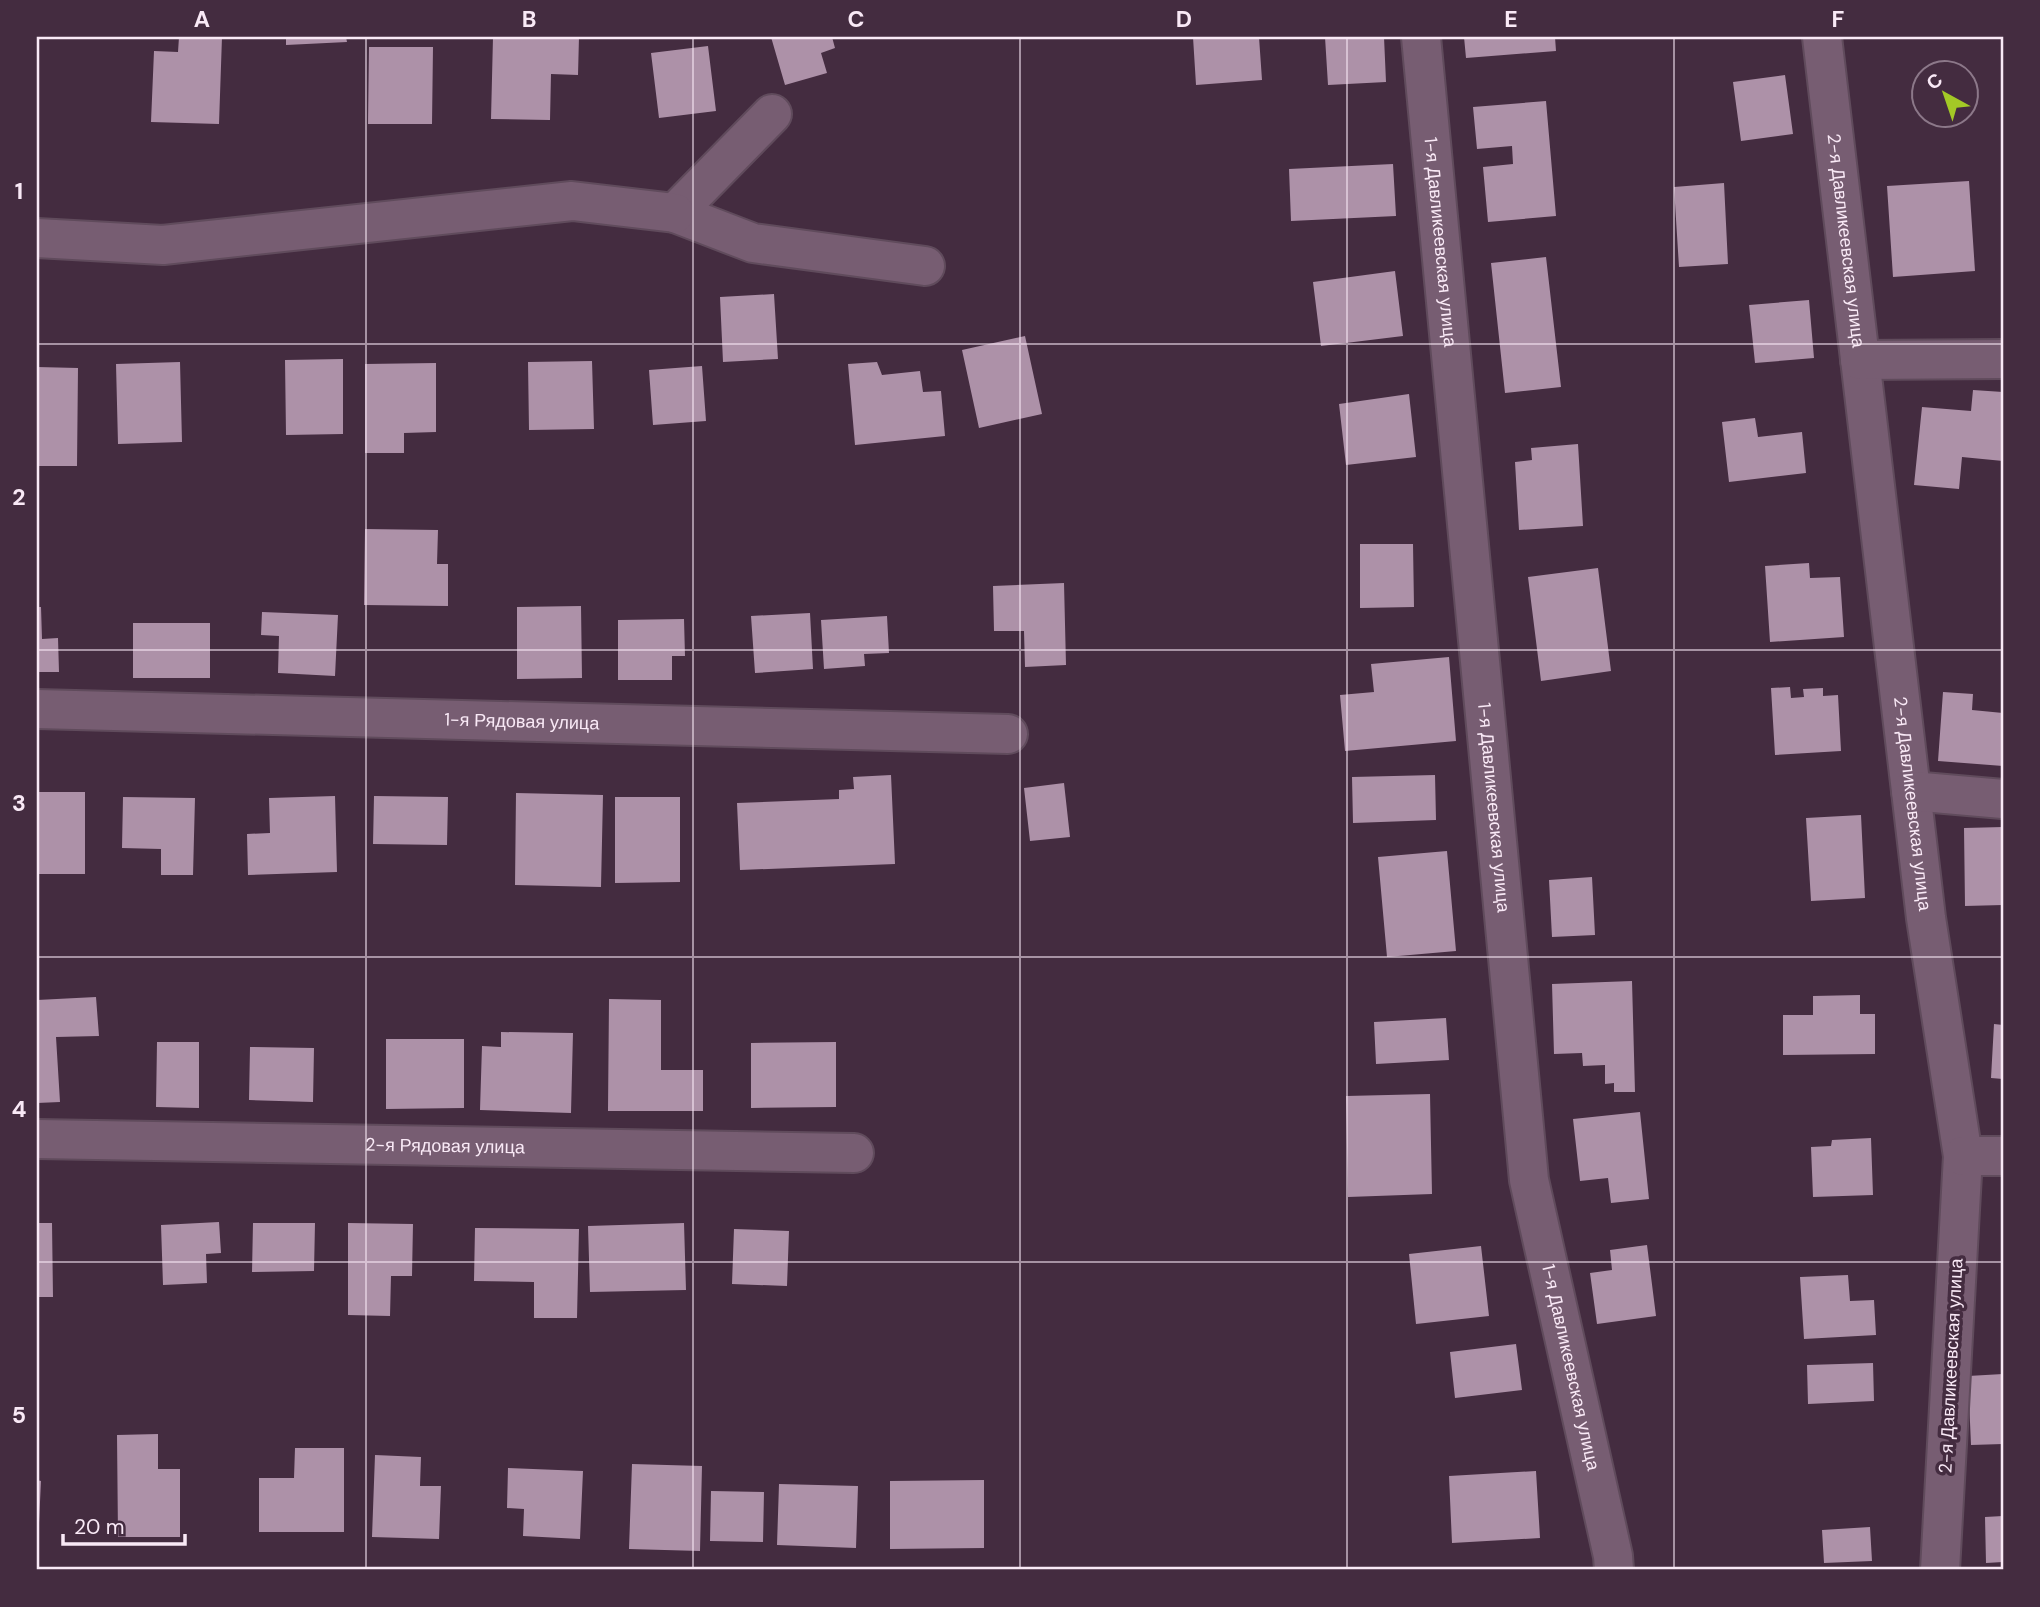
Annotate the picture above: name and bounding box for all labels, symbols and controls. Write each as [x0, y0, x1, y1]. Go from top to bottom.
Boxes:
text: A [194, 4, 210, 34]
text: B [522, 4, 536, 34]
text: C [848, 4, 864, 34]
text: D [1176, 4, 1192, 34]
text: E [1504, 4, 1518, 34]
text: F [1832, 4, 1845, 34]
north arrow [1910, 60, 1980, 130]
text: С [1921, 67, 1948, 95]
street label: 2-я Давликеевская улица [1821, 132, 1871, 350]
street label: 1-я Давликеевская улица [1419, 136, 1462, 349]
text: 1 [15, 176, 23, 206]
text: 2 [12, 482, 26, 512]
street label: 2-я Давликеевская улица [1888, 695, 1937, 913]
street label: 1-я Давликеевская улица [1472, 702, 1516, 915]
street label: 1-я Рядовая улица [444, 707, 601, 736]
text: 3 [12, 788, 26, 818]
text: 4 [12, 1094, 27, 1124]
street label: 2-я Рядовая улица [365, 1133, 526, 1159]
street label: 2-я Давликеевская улица [1933, 1257, 1969, 1474]
street label: 1-я Давликеевская улица [1536, 1262, 1606, 1474]
text: 5 [12, 1400, 26, 1430]
scale bar [63, 1502, 186, 1546]
text: 20 m [74, 1513, 125, 1541]

